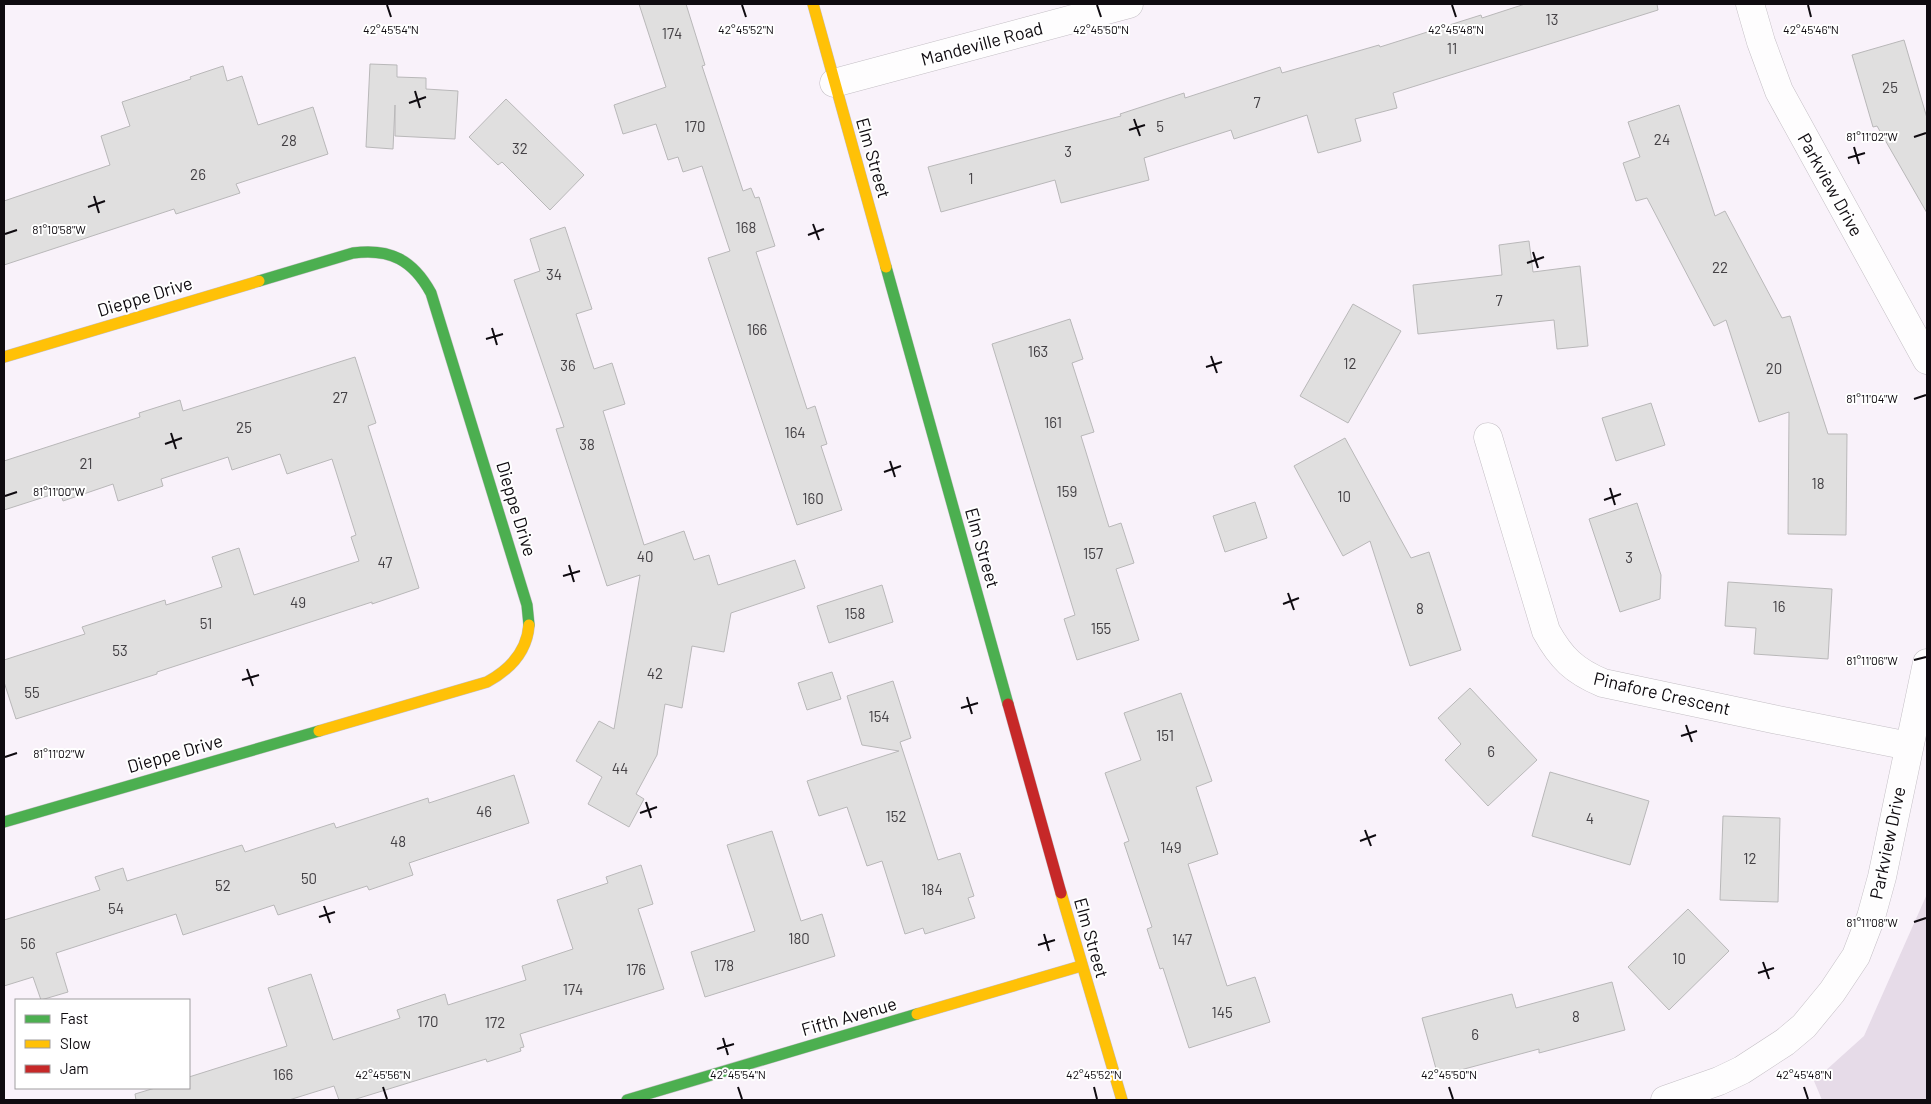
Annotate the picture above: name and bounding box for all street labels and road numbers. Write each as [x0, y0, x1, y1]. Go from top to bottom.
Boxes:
street label: Mandeville Road [918, 16, 1045, 70]
street label: Elm Street [852, 115, 896, 200]
street label: Parkview Drive [1793, 129, 1868, 240]
street label: Dieppe Drive [94, 271, 195, 321]
street label: Dieppe Drive [492, 458, 542, 559]
street label: Elm Street [961, 505, 1005, 590]
street label: Pinafore Crescent [1592, 667, 1733, 719]
street label: Dieppe Drive [124, 729, 225, 777]
street label: Parkview Drive [1864, 784, 1910, 901]
street label: Elm Street [1070, 895, 1114, 980]
street label: Fifth Avenue [798, 992, 899, 1040]

